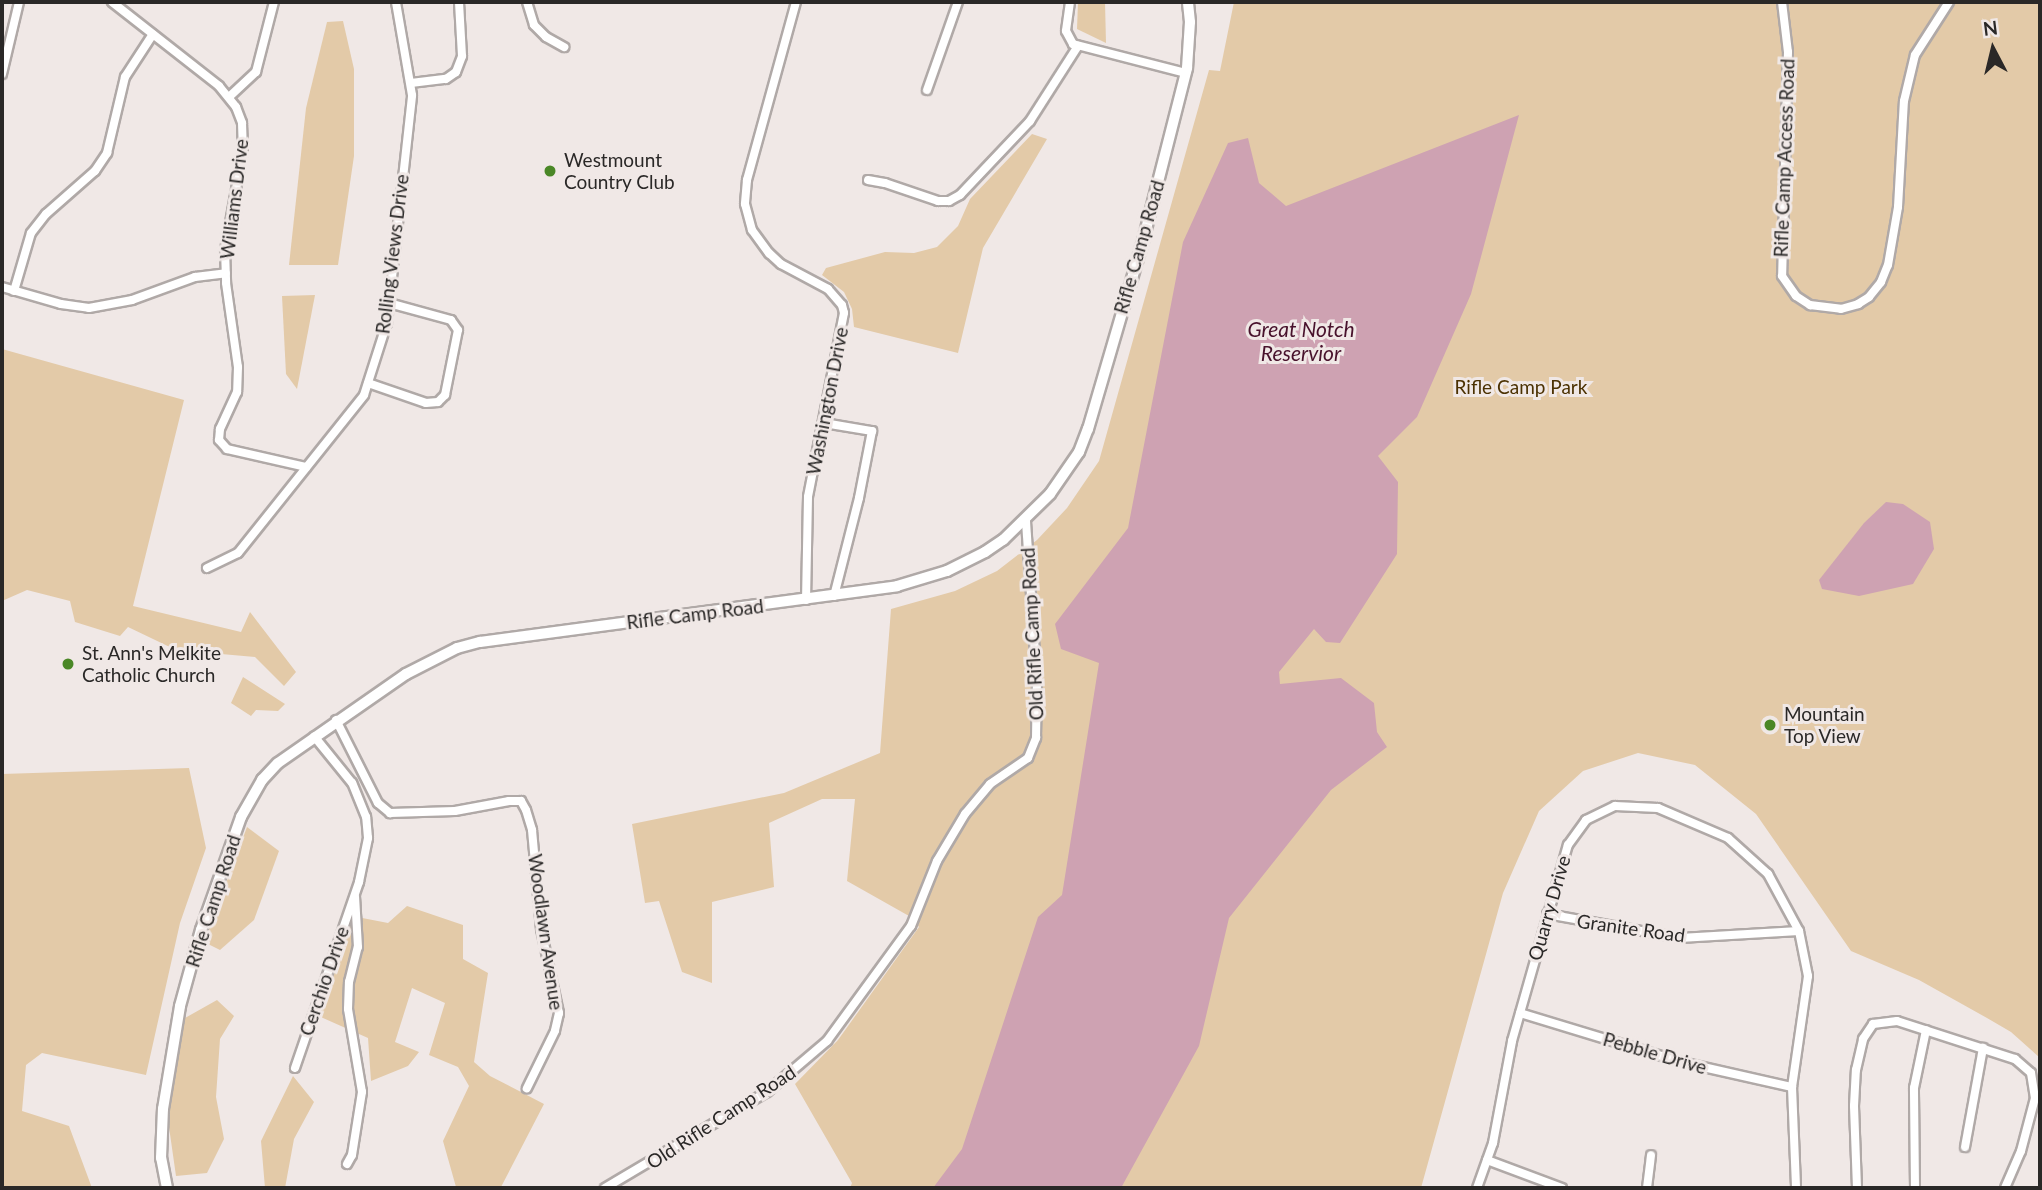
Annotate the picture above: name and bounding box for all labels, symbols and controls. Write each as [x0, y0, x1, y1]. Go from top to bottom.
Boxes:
north arrow [1958, 14, 2028, 84]
text: N [1982, 15, 1999, 40]
street label: Rifle Camp Access Road [1769, 58, 1799, 258]
street label: Williams Drive [215, 137, 253, 261]
place label: Westmount Country Club [564, 149, 675, 193]
marker: Westmount Country Club [542, 163, 558, 179]
street label: Rolling Views Drive [371, 172, 413, 336]
street label: Rifle Camp Road [1109, 178, 1169, 316]
water label: Great Notch Reservior [1247, 316, 1355, 366]
street label: Washington Drive [801, 325, 853, 477]
park label: Rifle Camp Park [1455, 376, 1587, 398]
street label: Old Rifle Camp Road [1016, 547, 1048, 721]
street label: Rifle Camp Road [625, 594, 765, 634]
place label: St. Ann's Melkite Catholic Church [82, 642, 222, 686]
marker: St. Ann's Melkite Catholic Church [60, 656, 76, 672]
place label: Mountain Top View [1784, 703, 1865, 747]
marker: Mountain Top View [1762, 717, 1778, 733]
street label: Rifle Camp Road [181, 832, 245, 970]
street label: Woodlawn Avenue [524, 852, 568, 1012]
street label: Quarry Drive [1523, 853, 1575, 963]
street label: Granite Road [1575, 909, 1687, 947]
street label: Cerchio Drive [295, 923, 353, 1039]
street label: Pebble Drive [1600, 1027, 1710, 1079]
street label: Old Rifle Camp Road [642, 1060, 800, 1174]

